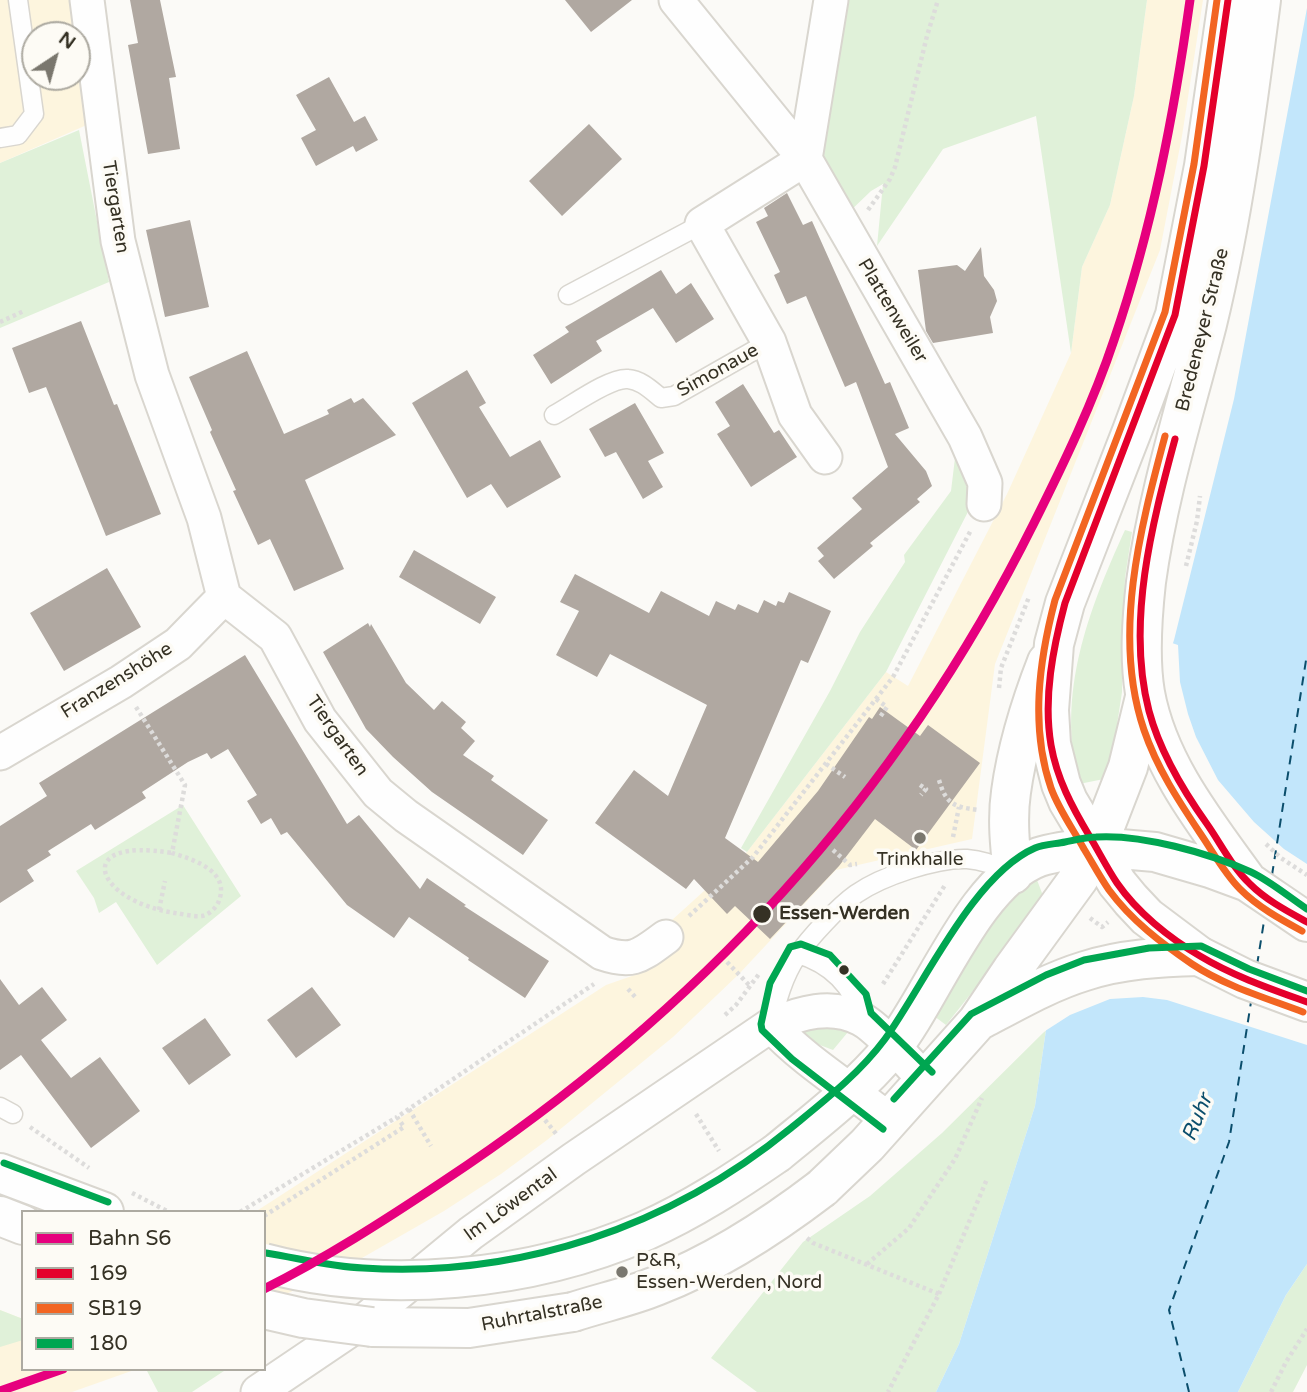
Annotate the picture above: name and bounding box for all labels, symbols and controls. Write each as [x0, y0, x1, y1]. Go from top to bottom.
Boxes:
north arrow [21, 21, 91, 91]
text: N [55, 27, 80, 54]
street label: Tiergarten [96, 159, 134, 255]
street label: Bredeneyer Straße [1172, 246, 1234, 414]
street label: Plattenweiler [852, 255, 932, 367]
street label: Simonaue [673, 339, 763, 403]
street label: Franzenshöhe [57, 638, 177, 724]
street label: Tiergarten [301, 691, 373, 781]
marker: Trinkhalle [912, 830, 928, 846]
place label: Trinkhalle [877, 849, 963, 871]
marker: Essen-Werden [751, 903, 773, 925]
place label: Essen-Werden [779, 903, 910, 925]
unlabelled marker [837, 963, 851, 977]
water label: Ruhr [1177, 1091, 1219, 1145]
street label: Im Löwental [460, 1164, 562, 1246]
legend [21, 1210, 266, 1371]
text: Bahn S6 [88, 1226, 172, 1251]
place label: P&R, Essen-Werden, Nord [636, 1250, 822, 1294]
text: 169 [88, 1261, 128, 1286]
marker: P&R, Essen-Werden, Nord [614, 1264, 630, 1280]
street label: Ruhrtalstraße [479, 1291, 605, 1337]
text: SB19 [88, 1296, 142, 1321]
text: 180 [88, 1331, 128, 1356]

